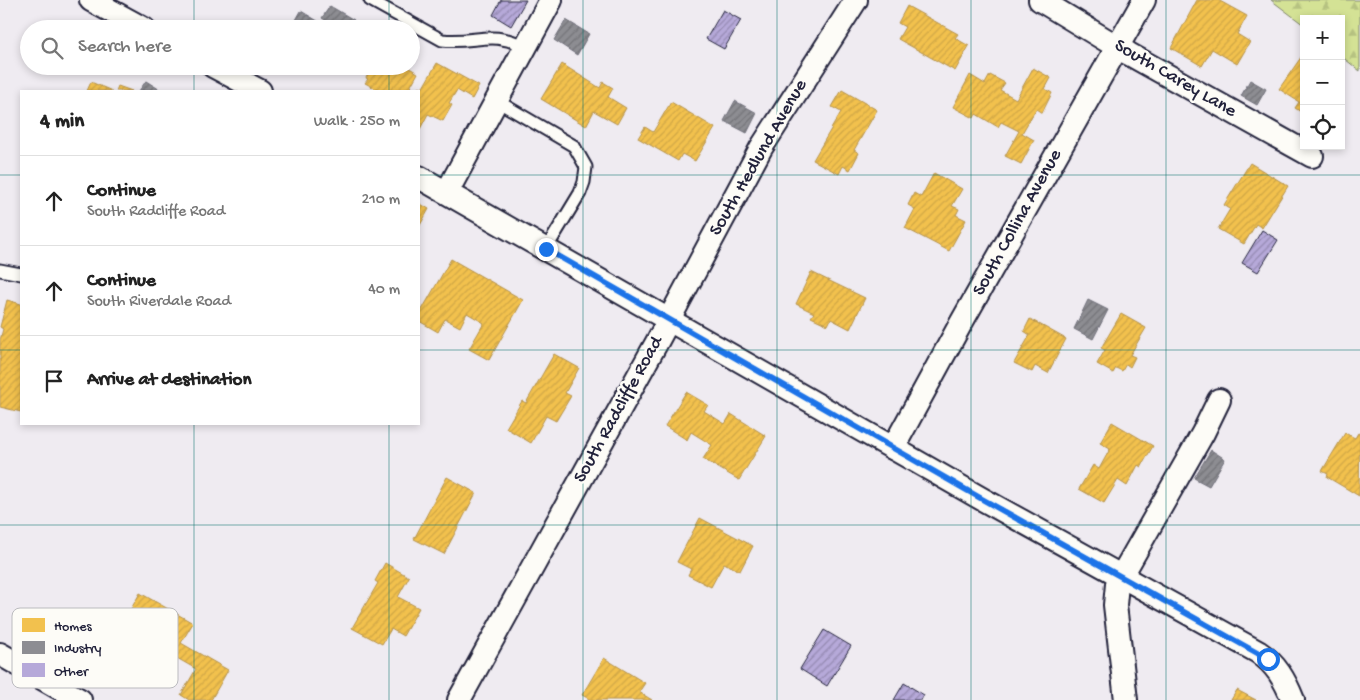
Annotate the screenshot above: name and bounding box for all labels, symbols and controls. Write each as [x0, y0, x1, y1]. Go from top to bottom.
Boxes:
map controls [1300, 15, 1345, 150]
button: + [1300, 15, 1345, 60]
search box [20, 20, 420, 75]
icon: search [38, 34, 66, 62]
street label: South Carey Lane [1110, 35, 1241, 123]
text: Search here [78, 36, 172, 59]
button: − [1300, 60, 1345, 105]
street label: South Hedlund Avenue [705, 76, 813, 240]
button: locate [1300, 105, 1345, 150]
text: 4 min [40, 110, 84, 135]
text: Walk · 250 m [314, 113, 400, 132]
street label: South Collina Avenue [968, 146, 1068, 300]
text: Continue [87, 180, 156, 203]
icon: ahead [40, 187, 68, 215]
text: 210 m [361, 191, 400, 210]
text: South Radcliffe Road [87, 203, 225, 222]
route end [535, 238, 558, 261]
text: Continue [87, 270, 156, 293]
icon: ahead [40, 277, 68, 305]
text: 40 m [368, 281, 400, 300]
text: South Riverdale Road [87, 293, 231, 312]
street label: South Radcliffe Road [569, 331, 670, 487]
icon: arrive [40, 367, 68, 395]
text: Arrive at destination [87, 369, 251, 392]
legend [12, 608, 178, 688]
text: Homes [54, 619, 92, 636]
text: Industry [54, 641, 102, 658]
route start [1257, 648, 1280, 671]
text: Other [54, 664, 89, 681]

